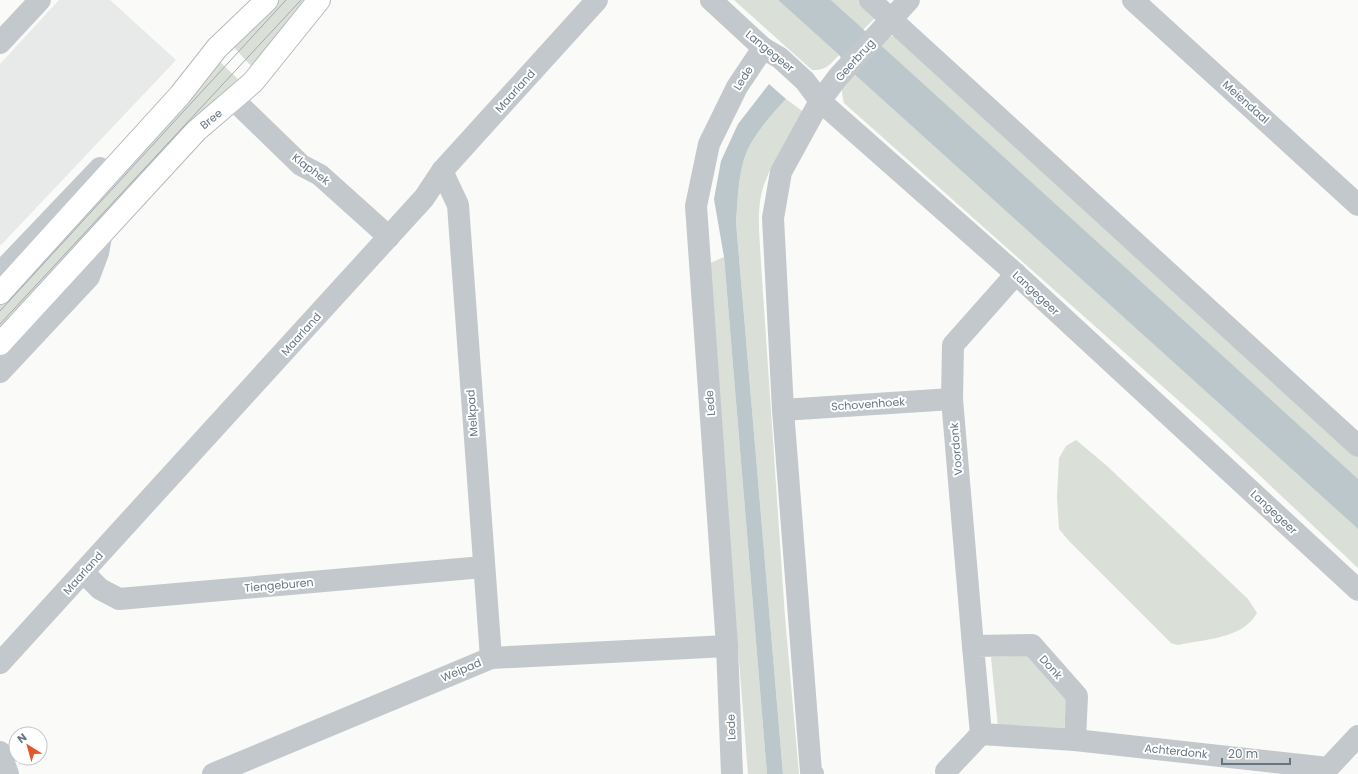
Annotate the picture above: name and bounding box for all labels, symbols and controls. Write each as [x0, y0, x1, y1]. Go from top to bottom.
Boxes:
street label: Langegeer [742, 26, 798, 76]
street label: Geerbrug [832, 35, 878, 85]
street label: Lede [729, 63, 757, 93]
street label: Maarland [491, 66, 539, 116]
street label: Meiendaal [1219, 77, 1273, 127]
street label: Bree [196, 105, 226, 133]
street label: Klaphek [289, 149, 334, 189]
street label: Langegeer [1009, 267, 1063, 319]
street label: Maarland [277, 309, 325, 359]
street label: Melkpad [462, 389, 482, 437]
street label: Lede [701, 389, 719, 416]
street label: Schovenhoek [831, 393, 906, 415]
street label: Voordonk [946, 422, 966, 476]
street label: Langegeer [1247, 486, 1301, 538]
street label: Maarland [59, 548, 107, 598]
street label: Tiengeburen [244, 574, 314, 596]
street label: Donk [1036, 651, 1066, 683]
street label: Weipad [438, 654, 484, 686]
street label: Lede [723, 714, 739, 740]
north arrow [8, 726, 48, 766]
text: N [14, 729, 30, 747]
street label: Achterdonk [1144, 740, 1209, 762]
scale bar [1222, 740, 1290, 766]
text: 20 m [1228, 745, 1258, 762]

